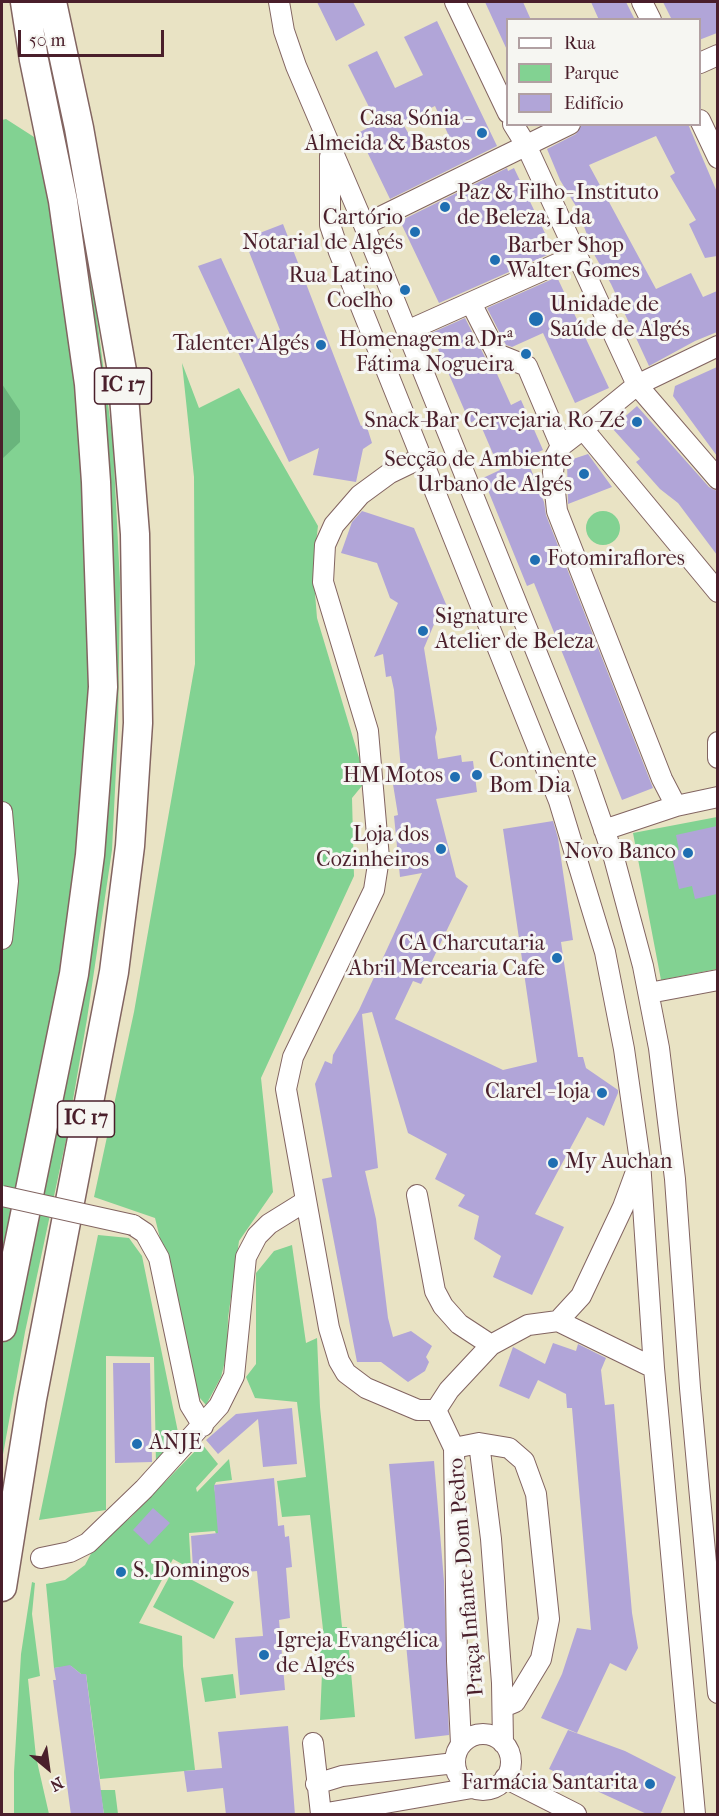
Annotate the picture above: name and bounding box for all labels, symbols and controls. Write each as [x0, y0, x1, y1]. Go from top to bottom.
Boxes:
scale bar [21, 18, 166, 56]
legend [506, 18, 701, 126]
text: 50 m [29, 30, 65, 51]
text: Rua [564, 33, 595, 54]
text: Parque [564, 63, 619, 84]
text: Edifício [564, 93, 623, 114]
place label: Casa Sónia - Almeida & Bastos [305, 107, 470, 158]
marker: Casa Sónia - Almeida & Bastos [475, 126, 489, 140]
place label: Paz & Filho- Instituto de Beleza, Lda [457, 181, 659, 232]
marker: Paz & Filho- Instituto de Beleza, Lda [438, 200, 452, 214]
place label: Cartório Notarial de Algés [242, 206, 403, 258]
marker: Cartório Notarial de Algés [408, 225, 422, 239]
place label: Barber Shop Walter Gomes [507, 234, 640, 286]
marker: Barber Shop Walter Gomes [488, 253, 502, 267]
place label: Rua Latino Coelho [288, 264, 393, 316]
marker: Rua Latino Coelho [398, 283, 412, 297]
place label: Unidade de Saúde de Algés [550, 293, 690, 344]
marker: Unidade de Saúde de Algés [527, 310, 545, 328]
place label: Homenagem a Drª Fátima Nogueira [339, 328, 514, 380]
place label: Talenter Algés [173, 332, 309, 358]
marker: Talenter Algés [314, 338, 328, 352]
marker: Homenagem a Drª Fátima Nogueira [519, 347, 533, 361]
road number: IC 17 [94, 368, 152, 404]
place label: Snack-Bar Cervejaria Ro-Zé [364, 409, 625, 435]
marker: Snack-Bar Cervejaria Ro-Zé [630, 415, 644, 429]
place label: Secção de Ambiente Urbano de Algés [384, 448, 572, 500]
marker: Secção de Ambiente Urbano de Algés [577, 467, 591, 481]
place label: Fotomiraflores [547, 547, 685, 573]
marker: Fotomiraflores [528, 553, 542, 567]
place label: Signature Atelier de Beleza [435, 605, 594, 656]
marker: Signature Atelier de Beleza [416, 624, 430, 638]
place label: Continente Bom Dia [489, 749, 597, 800]
place label: HM Motos [343, 764, 443, 790]
marker: Continente Bom Dia [470, 768, 484, 782]
marker: HM Motos [448, 770, 462, 784]
place label: Loja dos Cozinheiros [316, 823, 429, 874]
place label: Novo Banco [565, 840, 676, 866]
marker: Loja dos Cozinheiros [434, 842, 448, 856]
marker: Novo Banco [681, 846, 695, 860]
place label: CA Charcutaria Abril Mercearia Cafe [348, 932, 545, 984]
marker: CA Charcutaria Abril Mercearia Cafe [550, 951, 564, 965]
place label: Clarel - loja [485, 1080, 590, 1106]
marker: Clarel - loja [595, 1086, 609, 1100]
road number: IC 17 [58, 1101, 115, 1137]
place label: My Auchan [565, 1150, 672, 1176]
marker: My Auchan [546, 1156, 560, 1170]
place label: ANJE [149, 1431, 202, 1457]
marker: ANJE [130, 1437, 144, 1451]
street label: Praça Infante Dom Pedro [443, 1457, 491, 1697]
place label: S. Domingos [133, 1559, 250, 1585]
marker: S. Domingos [114, 1565, 128, 1579]
place label: Igreja Evangélica de Algés [276, 1629, 439, 1681]
marker: Igreja Evangélica de Algés [257, 1648, 271, 1662]
north arrow [18, 1738, 78, 1798]
place label: Farmácia Santarita [461, 1771, 638, 1797]
text: N [47, 1773, 67, 1795]
marker: Farmácia Santarita [643, 1777, 657, 1791]

